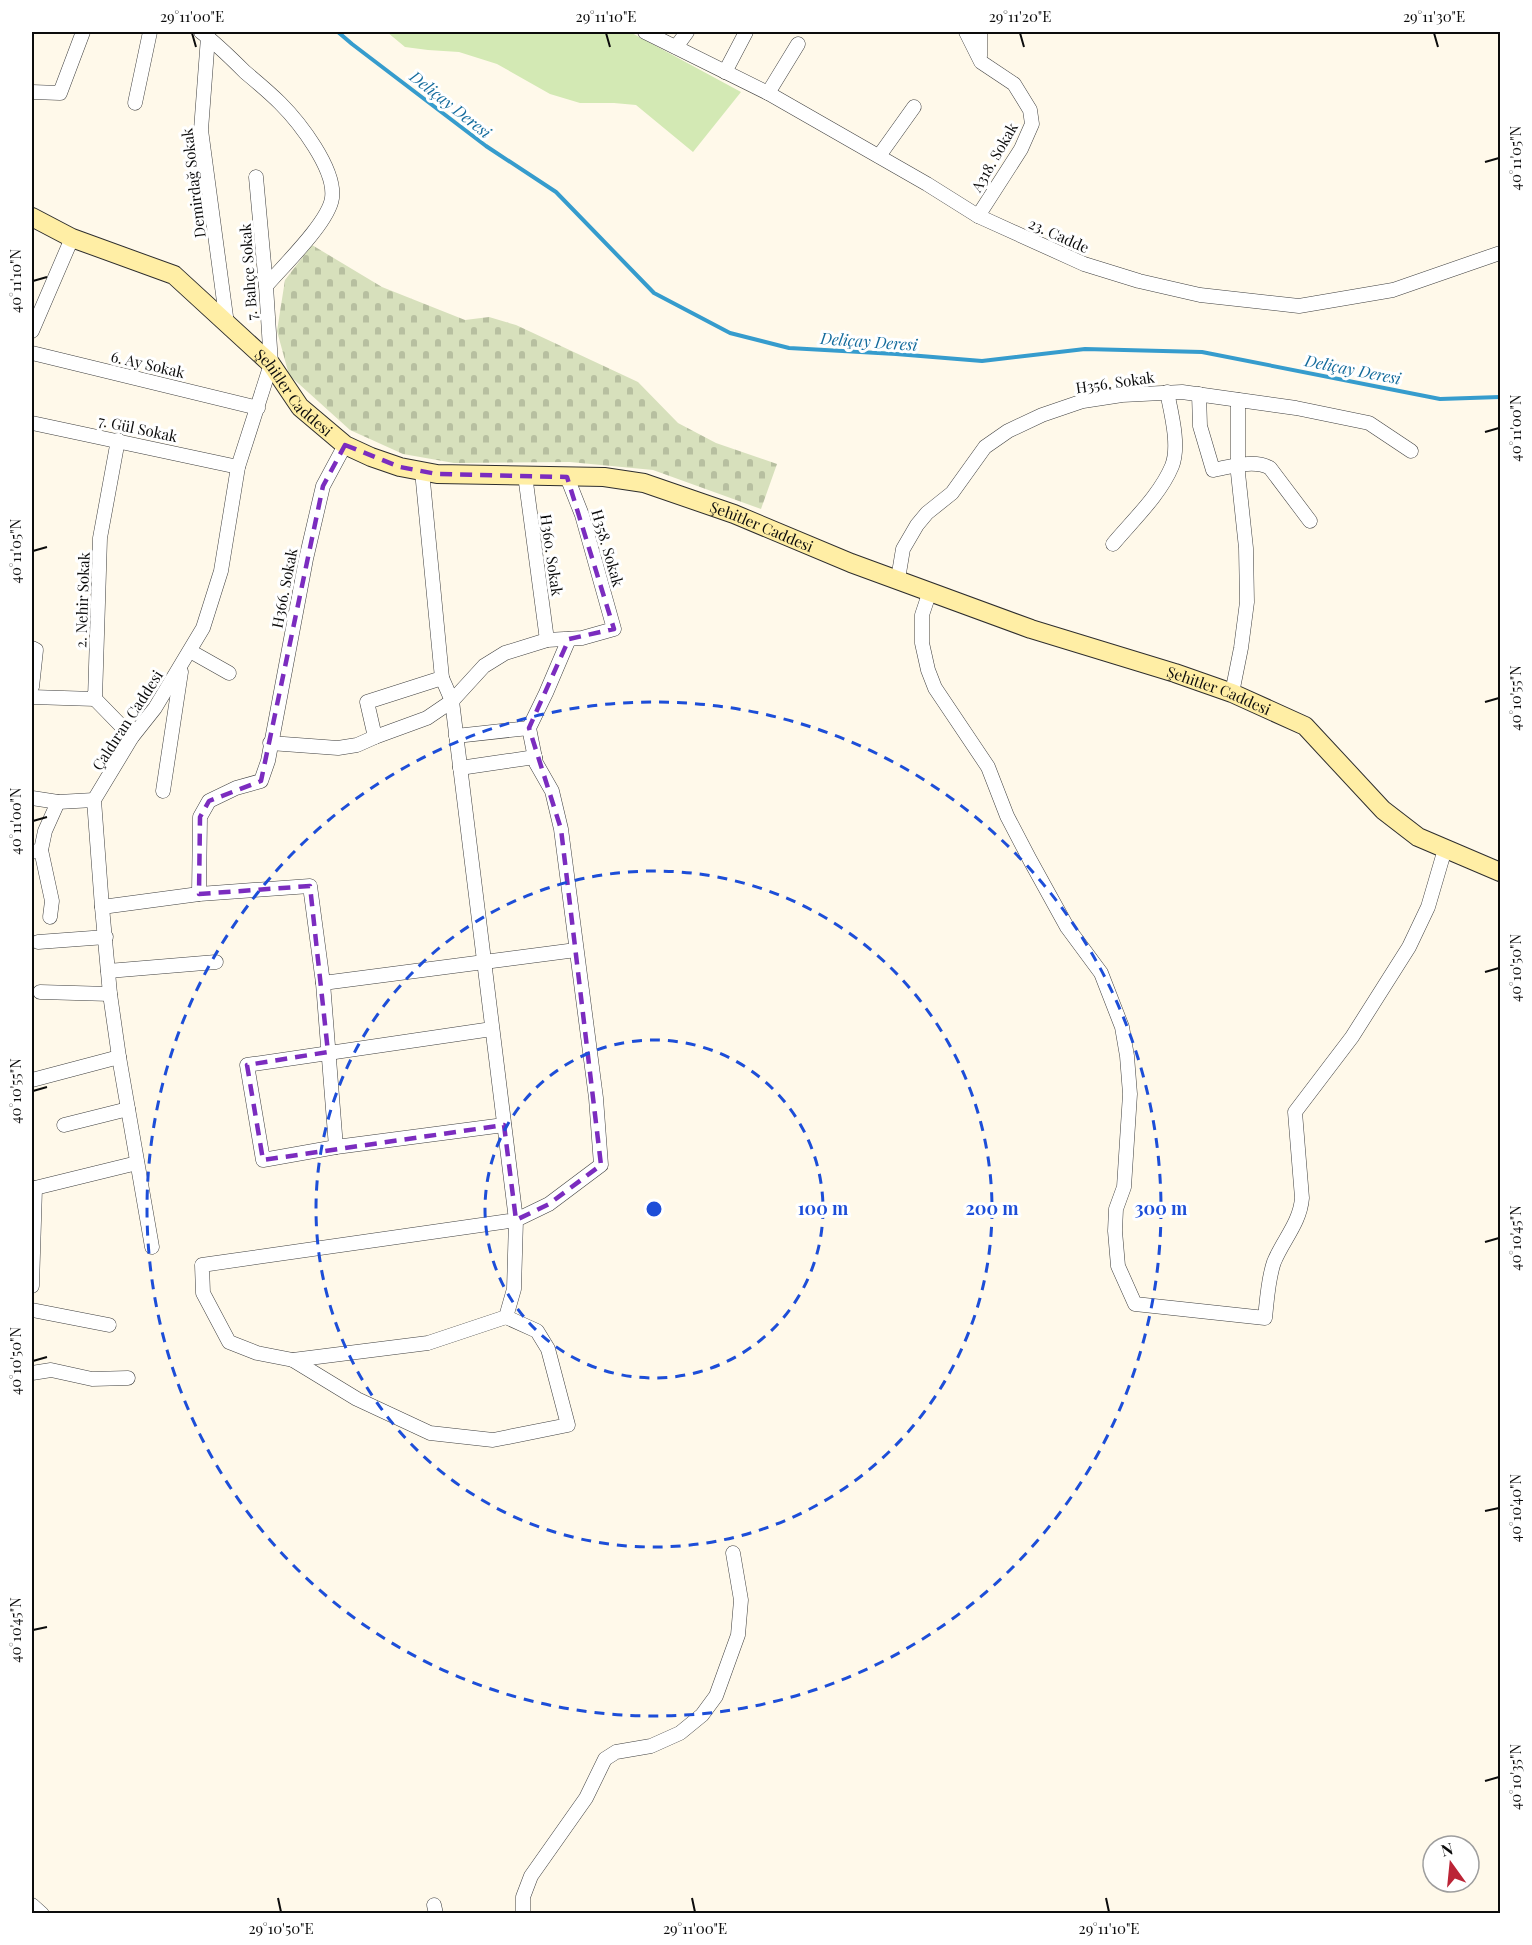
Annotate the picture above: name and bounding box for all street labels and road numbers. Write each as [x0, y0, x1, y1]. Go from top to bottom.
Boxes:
street label: A318. Sokak [966, 118, 1022, 196]
street label: Demirdağ Sokak [176, 126, 210, 239]
street label: 23. Cadde [1026, 213, 1092, 257]
street label: 7. Bahçe Sokak [235, 222, 261, 321]
street label: Şehitler Caddesi [251, 344, 337, 441]
street label: 6. Ay Sokak [109, 346, 188, 382]
street label: H356. Sokak [1074, 366, 1157, 397]
street label: 7. Gül Sokak [97, 410, 180, 446]
street label: Şehitler Caddesi [707, 496, 817, 556]
street label: H358. Sokak [587, 507, 629, 590]
street label: H360. Sokak [536, 513, 568, 598]
street label: H366. Sokak [266, 546, 302, 630]
street label: 2. Nehir Sokak [70, 551, 94, 648]
street label: Şehitler Caddesi [1165, 661, 1275, 720]
street label: Çaldıran Caddesi [87, 665, 167, 774]

